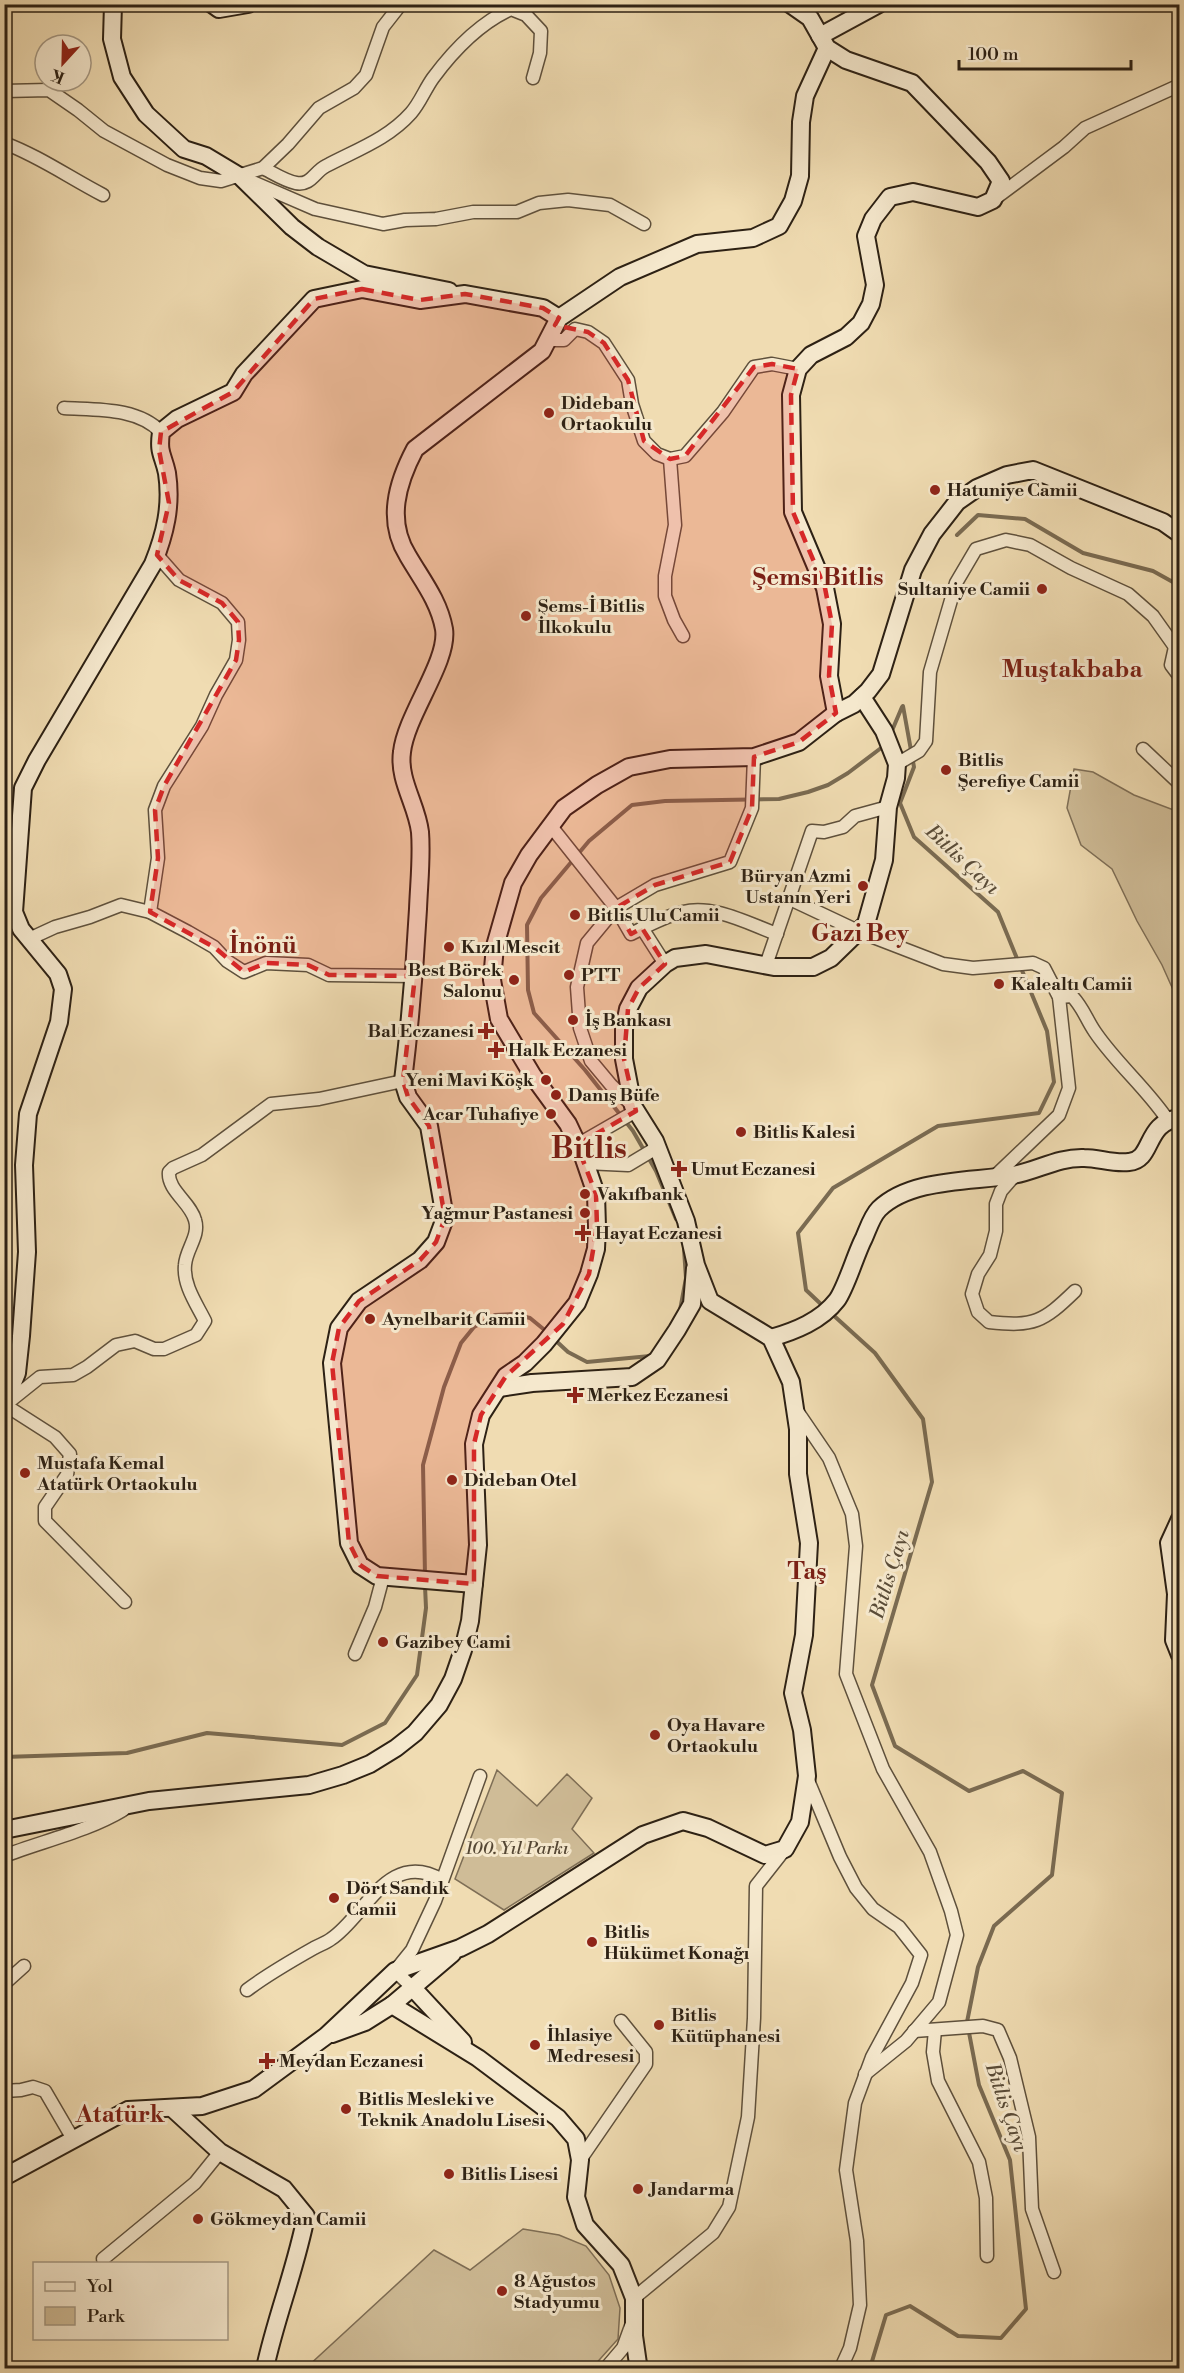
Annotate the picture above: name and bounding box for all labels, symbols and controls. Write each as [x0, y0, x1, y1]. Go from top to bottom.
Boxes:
north arrow [33, 33, 93, 93]
scale bar [959, 33, 1132, 71]
text: 100 m [968, 43, 1019, 66]
text: K [47, 64, 68, 88]
place label: Dideban Ortaokulu [561, 392, 652, 436]
marker: Dideban Ortaokulu [542, 406, 556, 420]
place label: Hatuniye Camii [947, 479, 1078, 502]
marker: Hatuniye Camii [928, 483, 942, 497]
district label: Şemsi Bitlis [753, 563, 883, 593]
place label: Sultaniye Camii [898, 578, 1030, 601]
marker: Sultaniye Camii [1035, 582, 1049, 596]
place label: Şems-İ Bitlis İlkokulu [538, 595, 645, 639]
marker: Şems-İ Bitlis İlkokulu [519, 609, 533, 623]
district label: Muştakbaba [1002, 655, 1143, 685]
place label: Bitlis Şerefiye Camii [958, 749, 1079, 793]
marker: Bitlis Şerefiye Camii [939, 763, 953, 777]
water label: Bitlis Çayı [919, 819, 1005, 901]
place label: Büryan Azmi Ustanın Yeri [741, 865, 851, 909]
marker: Büryan Azmi Ustanın Yeri [856, 879, 870, 893]
place label: Bitlis Ulu Camii [587, 904, 720, 927]
marker: Bitlis Ulu Camii [568, 908, 582, 922]
district label: Gazi Bey [811, 919, 910, 949]
district label: İnönü [229, 929, 297, 961]
place label: Kızıl Mescit [461, 936, 561, 959]
marker: Kızıl Mescit [442, 940, 456, 954]
place label: Best Börek Salonu [408, 959, 503, 1003]
place label: PTT [581, 964, 620, 987]
marker: PTT [562, 968, 576, 982]
marker: Best Börek Salonu [507, 973, 521, 987]
place label: Kalealtı Camii [1011, 973, 1133, 996]
marker: Kalealtı Camii [992, 977, 1006, 991]
place label: İş Bankası [585, 1009, 672, 1032]
marker: İş Bankası [566, 1013, 580, 1027]
place label: Bal Eczanesi [368, 1020, 474, 1043]
marker: Bal Eczanesi [479, 1024, 493, 1038]
place label: Halk Eczanesi [508, 1039, 627, 1062]
marker: Halk Eczanesi [489, 1043, 503, 1057]
place label: Yeni Mavi Köşk [405, 1069, 535, 1092]
marker: Yeni Mavi Köşk [539, 1073, 553, 1087]
place label: Danış Büfe [568, 1084, 660, 1107]
marker: Danış Büfe [549, 1088, 563, 1102]
place label: Acar Tuhafiye [422, 1103, 539, 1126]
marker: Acar Tuhafiye [544, 1107, 558, 1121]
place label: Bitlis Kalesi [753, 1121, 855, 1144]
marker: Bitlis Kalesi [734, 1125, 748, 1139]
district label: Bitlis [551, 1130, 627, 1168]
place label: Umut Eczanesi [691, 1158, 816, 1181]
marker: Umut Eczanesi [672, 1162, 686, 1176]
place label: Vakıfbank [596, 1183, 685, 1206]
marker: Vakıfbank [578, 1187, 592, 1201]
place label: Yağmur Pastanesi [421, 1202, 573, 1225]
marker: Yağmur Pastanesi [578, 1206, 592, 1220]
place label: Hayat Eczanesi [595, 1222, 722, 1245]
marker: Hayat Eczanesi [576, 1226, 590, 1240]
place label: Aynelbarit Camii [381, 1308, 526, 1331]
marker: Aynelbarit Camii [363, 1312, 377, 1326]
place label: Merkez Eczanesi [587, 1384, 729, 1407]
marker: Merkez Eczanesi [568, 1388, 582, 1402]
place label: Mustafa Kemal Atatürk Ortaokulu [36, 1452, 198, 1496]
marker: Mustafa Kemal Atatürk Ortaokulu [18, 1466, 32, 1480]
place label: Dideban Otel [464, 1469, 577, 1492]
marker: Dideban Otel [445, 1473, 459, 1487]
water label: Bitlis Çayı [865, 1526, 916, 1623]
district label: Taş [788, 1557, 826, 1587]
place label: Gazibey Cami [395, 1631, 511, 1654]
marker: Gazibey Cami [376, 1635, 390, 1649]
place label: Oya Havare Ortaokulu [667, 1714, 766, 1758]
marker: Oya Havare Ortaokulu [648, 1728, 662, 1742]
park label: 100. Yıl Parkı [465, 1837, 569, 1860]
place label: Dört Sandık Camii [346, 1877, 450, 1921]
marker: Dört Sandık Camii [327, 1891, 341, 1905]
place label: Bitlis Hükümet Konağı [604, 1921, 750, 1965]
marker: Bitlis Hükümet Konağı [585, 1935, 599, 1949]
place label: Bitlis Kütüphanesi [671, 2004, 781, 2048]
marker: Bitlis Kütüphanesi [652, 2018, 666, 2032]
place label: İhlasiye Medresesi [547, 2024, 634, 2068]
marker: İhlasiye Medresesi [528, 2038, 542, 2052]
place label: Meydan Eczanesi [279, 2050, 424, 2073]
marker: Meydan Eczanesi [260, 2054, 274, 2068]
water label: Bitlis Çayı [978, 2059, 1033, 2156]
place label: Bitlis Mesleki ve Teknik Anadolu Lisesi [358, 2088, 545, 2132]
district label: Atatürk [74, 2100, 166, 2130]
marker: Bitlis Mesleki ve Teknik Anadolu Lisesi [339, 2102, 353, 2116]
place label: Bitlis Lisesi [461, 2163, 559, 2186]
marker: Bitlis Lisesi [442, 2167, 456, 2181]
place label: Jandarma [647, 2178, 735, 2201]
marker: Jandarma [631, 2182, 645, 2196]
place label: Gökmeydan Camii [210, 2208, 366, 2231]
marker: Gökmeydan Camii [191, 2212, 205, 2226]
legend [33, 2262, 228, 2340]
place label: 8 Ağustos Stadyumu [514, 2270, 600, 2314]
text: Yol [86, 2275, 114, 2298]
marker: 8 Ağustos Stadyumu [495, 2284, 509, 2298]
text: Park [87, 2305, 126, 2328]

